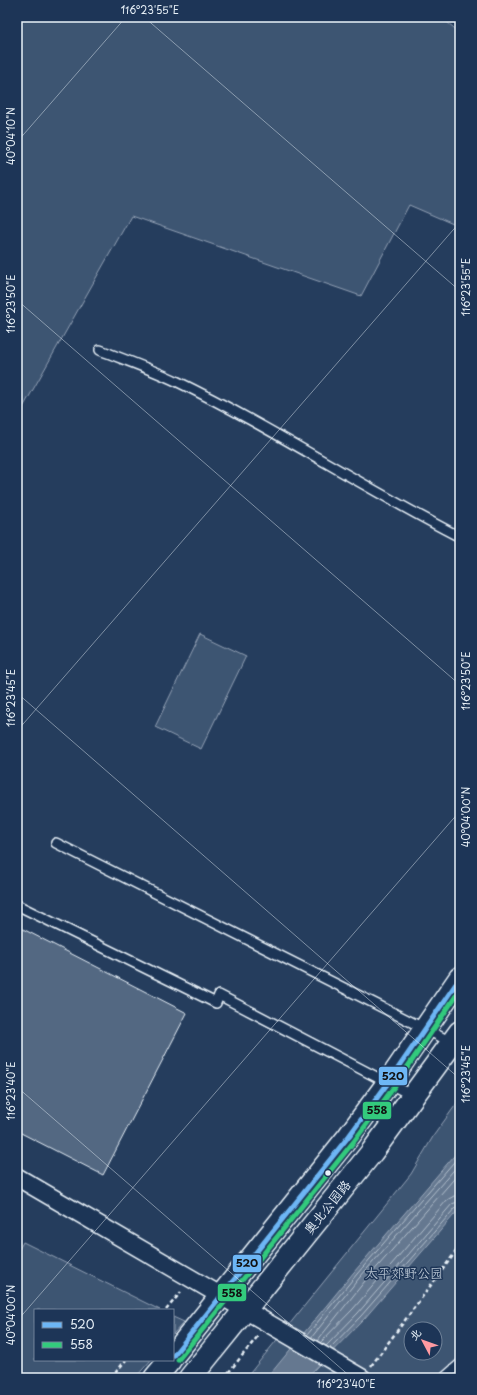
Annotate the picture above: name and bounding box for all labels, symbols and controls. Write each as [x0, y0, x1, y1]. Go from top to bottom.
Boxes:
text: 116°23'55"E [121, 2, 179, 17]
text: 40°04'10"N [3, 107, 18, 165]
text: 116°23'55"E [458, 258, 473, 316]
text: 116°23'50"E [3, 275, 18, 334]
text: 116°23'50"E [458, 652, 473, 711]
text: 116°23'45"E [3, 669, 18, 727]
text: 40°04'00"N [458, 787, 473, 847]
text: 116°23'45"E [458, 1045, 473, 1103]
text: 116°23'40"E [3, 1061, 18, 1121]
line badge: 520 [378, 1066, 408, 1086]
text: 520 [382, 1067, 404, 1084]
line badge: 558 [362, 1101, 392, 1120]
text: 558 [367, 1101, 388, 1118]
unlabelled marker [323, 1168, 333, 1178]
street label: 奥北公园路 [299, 1175, 354, 1238]
line badge: 520 [232, 1254, 262, 1273]
text: 520 [236, 1254, 258, 1271]
park label: 太平郊野公园 [365, 1263, 443, 1282]
line badge: 558 [217, 1283, 247, 1302]
text: 558 [222, 1284, 243, 1301]
text: 40°04'00"N [3, 1285, 18, 1345]
legend [34, 1309, 174, 1361]
text: 520 [70, 1315, 95, 1333]
north arrow [403, 1321, 443, 1361]
text: 北 [405, 1324, 425, 1344]
text: 558 [70, 1335, 93, 1353]
text: 116°23'40"E [316, 1376, 376, 1391]

